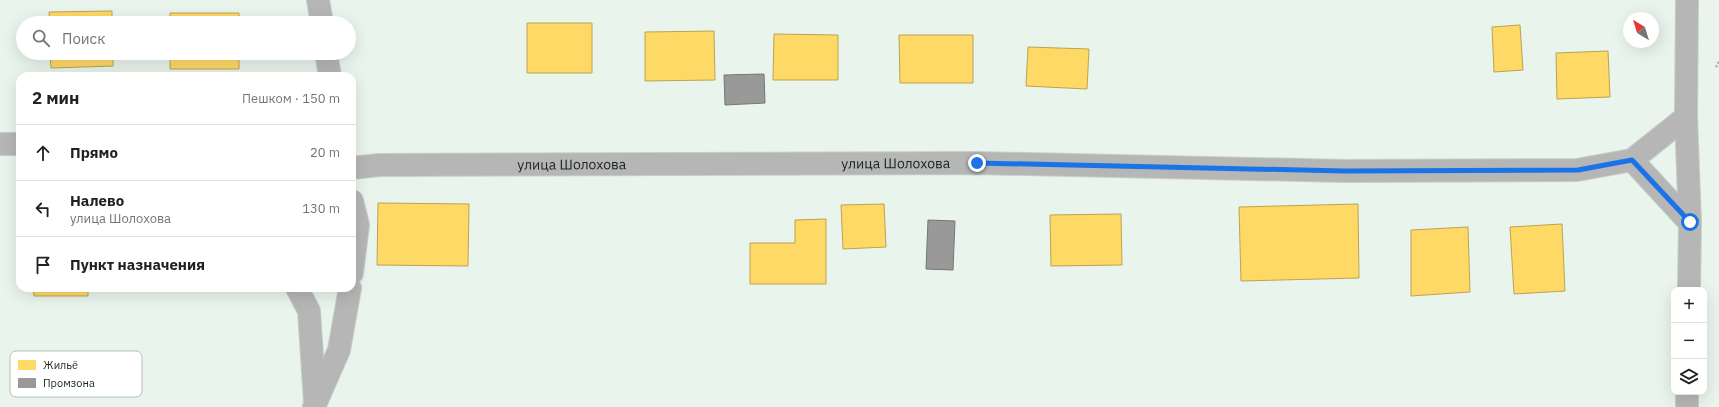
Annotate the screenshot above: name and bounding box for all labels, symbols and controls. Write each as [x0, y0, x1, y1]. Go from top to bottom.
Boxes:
north arrow [1623, 12, 1659, 48]
search box [16, 16, 356, 60]
icon: search [30, 27, 52, 49]
text: Поиск [62, 29, 105, 48]
text: 2 мин [32, 87, 79, 109]
text: Пешком · 150 m [242, 90, 340, 107]
icon: ahead [32, 142, 54, 164]
text: Прямо [70, 143, 118, 162]
text: 20 m [310, 144, 340, 161]
street label: улица Шолохова [841, 154, 951, 172]
route end [968, 154, 986, 172]
street label: улица Шолохова [517, 155, 627, 174]
text: Налево [70, 191, 124, 210]
icon: left [32, 198, 54, 220]
text: 130 m [302, 200, 340, 217]
text: улица Шолохова [70, 210, 171, 227]
route start [1681, 213, 1699, 231]
icon: arrive [32, 254, 54, 276]
text: Пункт назначения [70, 255, 205, 274]
map controls [1671, 287, 1707, 395]
button: + [1671, 287, 1707, 323]
button: − [1671, 323, 1707, 359]
legend [10, 351, 142, 397]
text: Жильё [43, 358, 78, 372]
button: layers [1671, 359, 1707, 395]
text: Промзона [43, 376, 95, 390]

